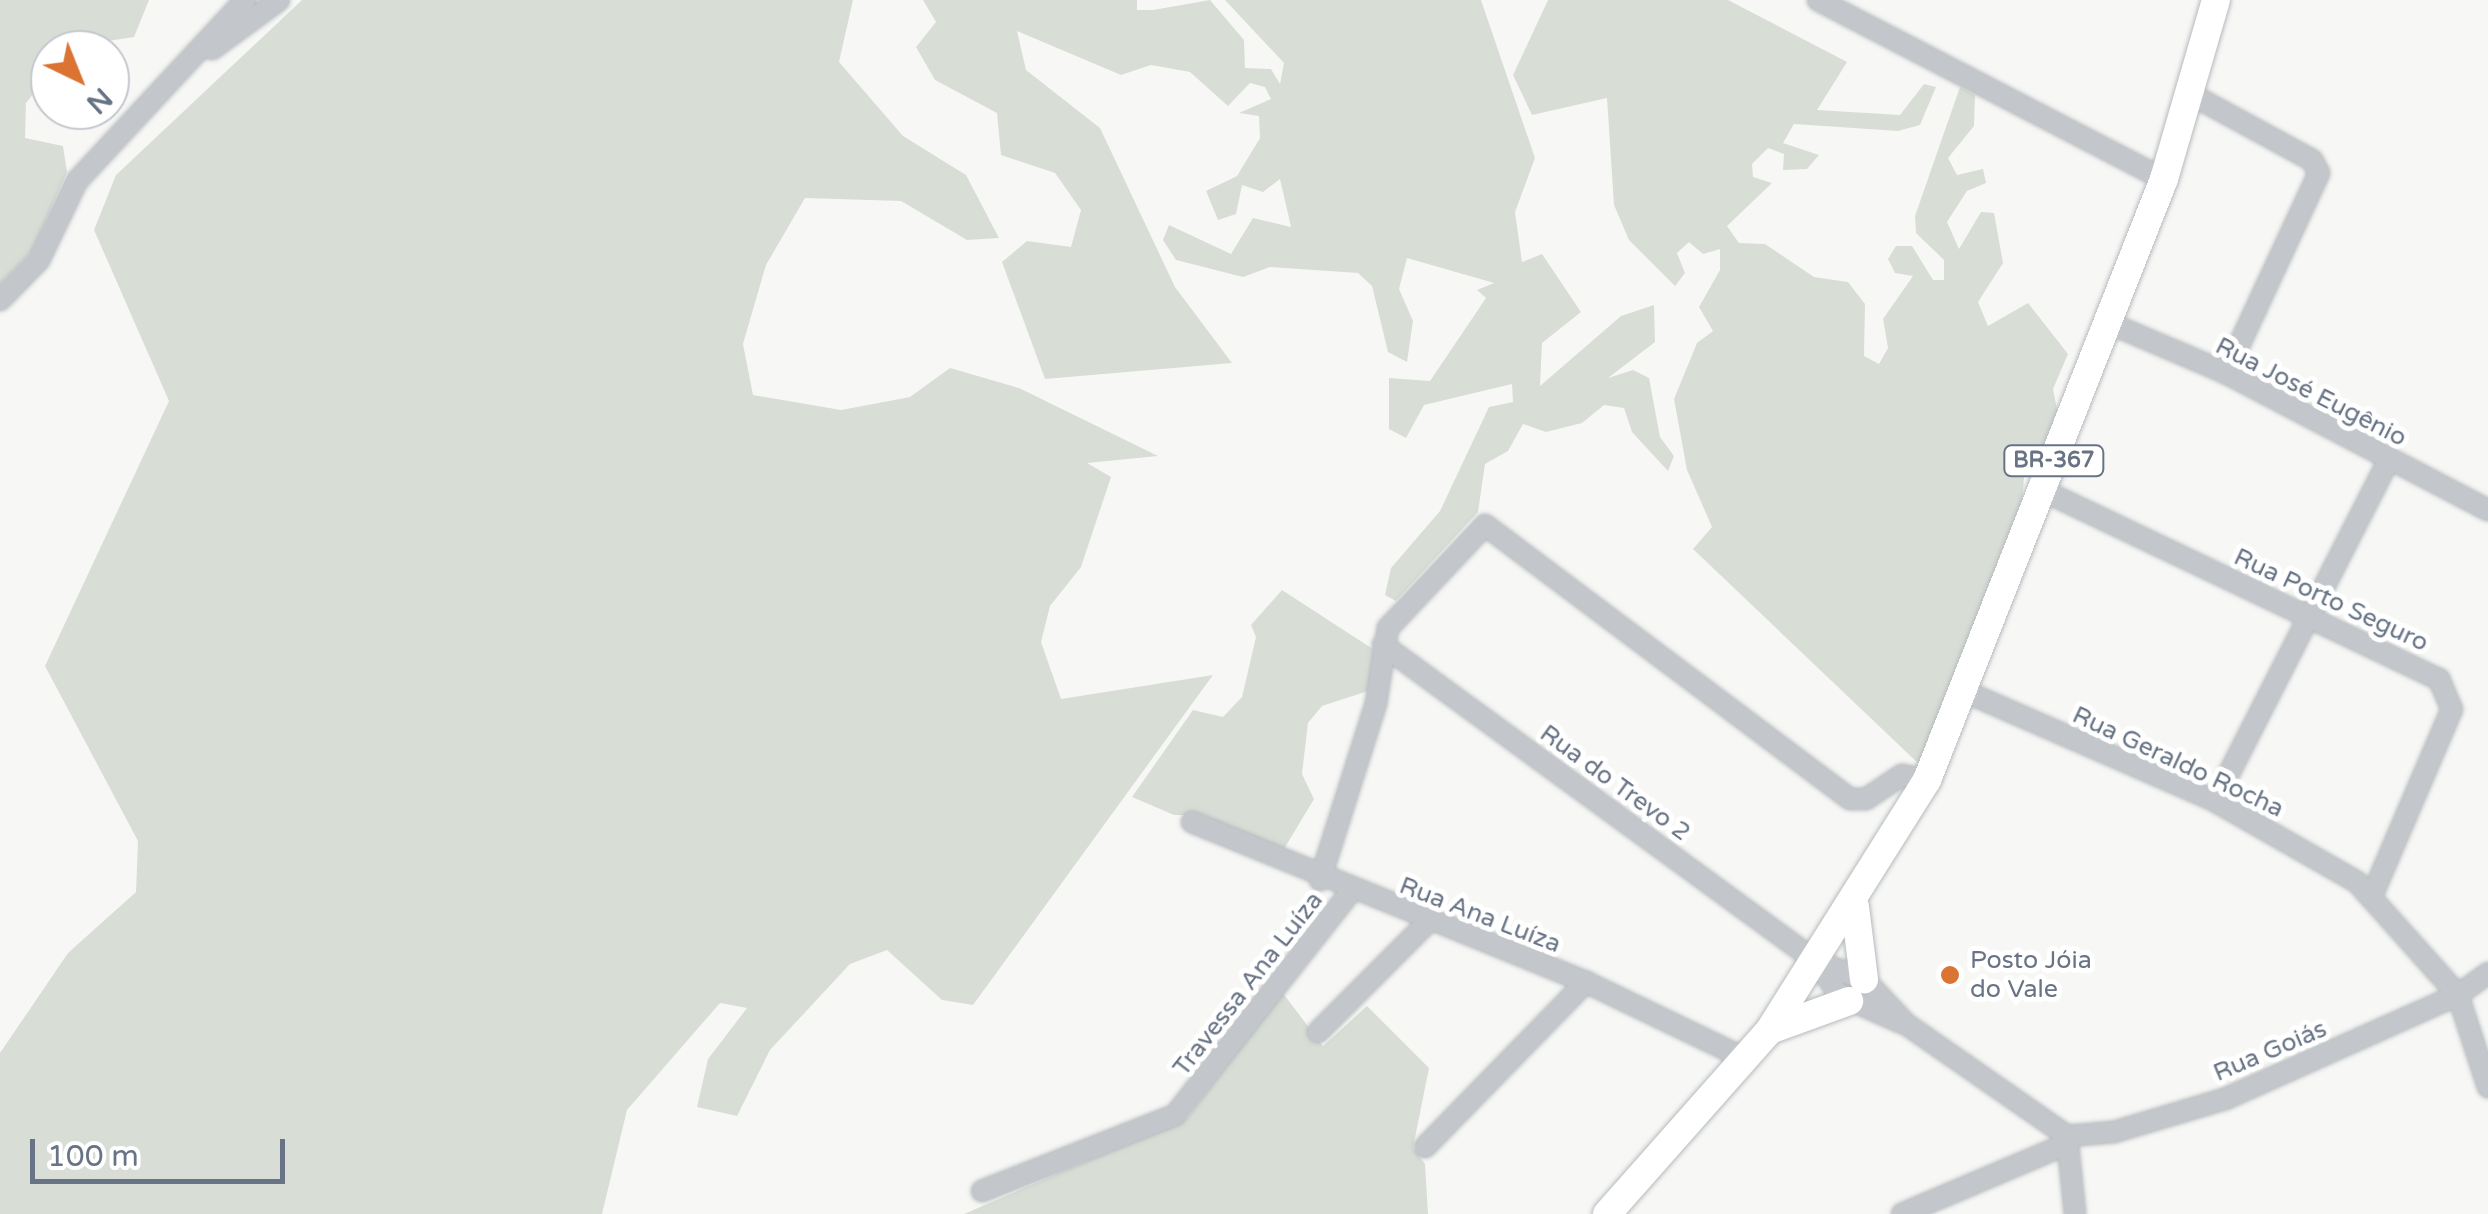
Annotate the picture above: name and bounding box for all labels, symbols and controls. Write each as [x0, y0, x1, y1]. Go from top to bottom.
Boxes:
north arrow [30, 30, 130, 130]
text: N [79, 80, 119, 121]
street label: Rua José Eugênio [2210, 331, 2412, 453]
road number: BR-367 [2002, 444, 2106, 478]
street label: Rua Porto Seguro [2229, 542, 2433, 658]
street label: Rua Geraldo Rocha [2068, 700, 2288, 824]
street label: Rua do Trevo 2 [1534, 718, 1696, 848]
street label: Rua Ana Luíza [1395, 870, 1565, 960]
street label: Travessa Ana Luíza [1167, 886, 1329, 1082]
place label: Posto Jóia do Vale [1970, 946, 2092, 1005]
marker: Posto Jóia do Vale [1939, 964, 1961, 986]
street label: Rua Goiás [2209, 1014, 2331, 1088]
scale bar [35, 1119, 290, 1181]
text: 100 m [47, 1138, 139, 1175]

